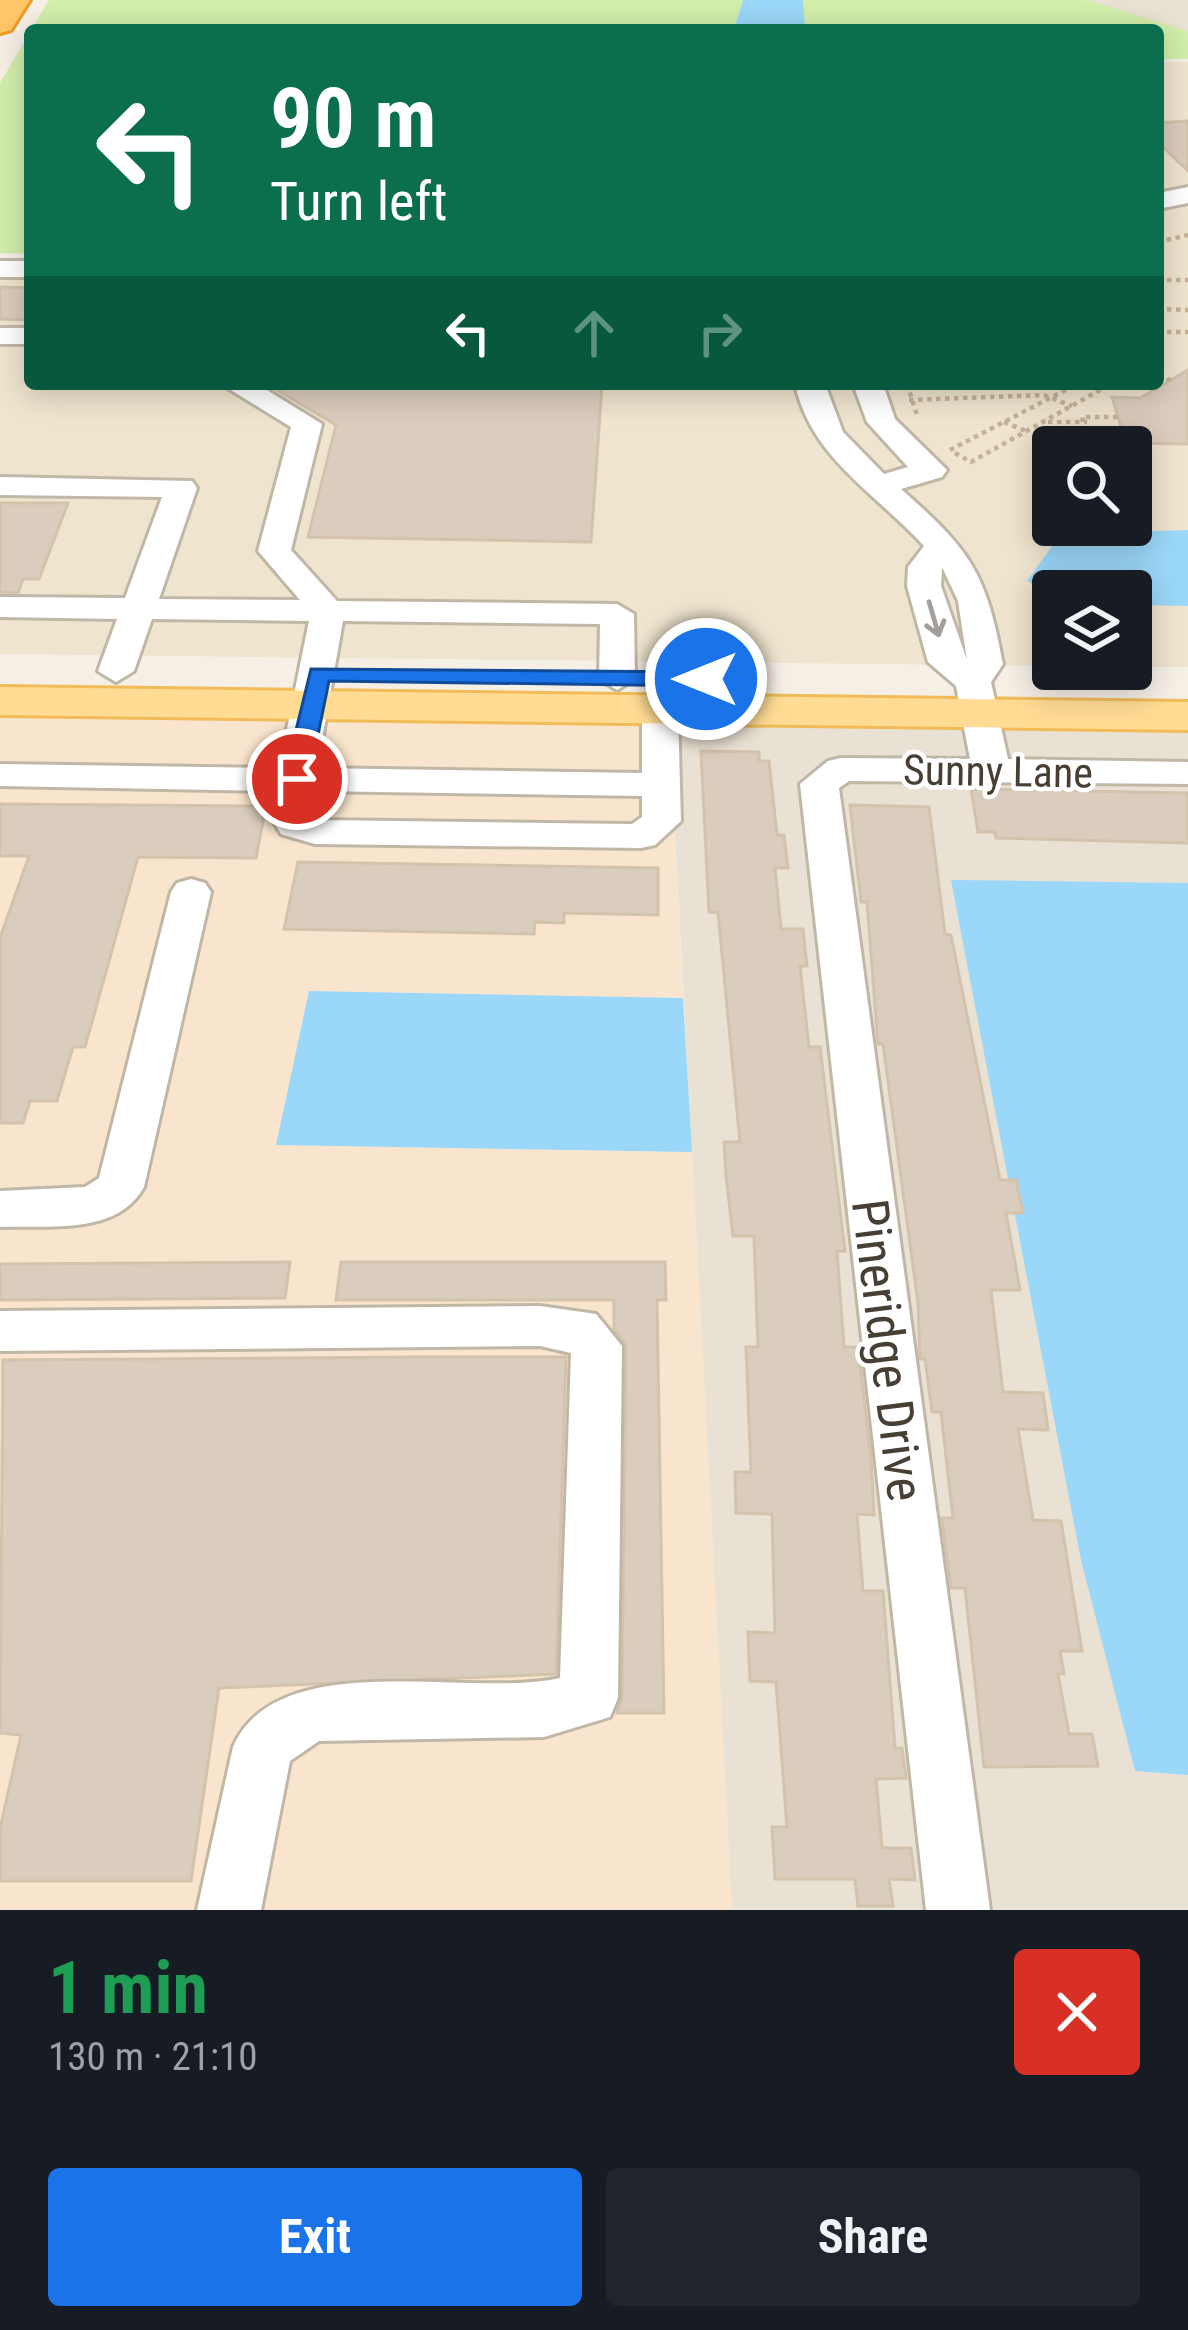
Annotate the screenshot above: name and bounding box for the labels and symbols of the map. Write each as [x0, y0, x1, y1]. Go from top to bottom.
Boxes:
one-way arrow [924, 599, 946, 637]
position arrow [643, 616, 769, 742]
pin [246, 728, 348, 830]
street label: Sunny Lane [903, 745, 1093, 798]
street label: Pineridge Drive [840, 1196, 935, 1504]

